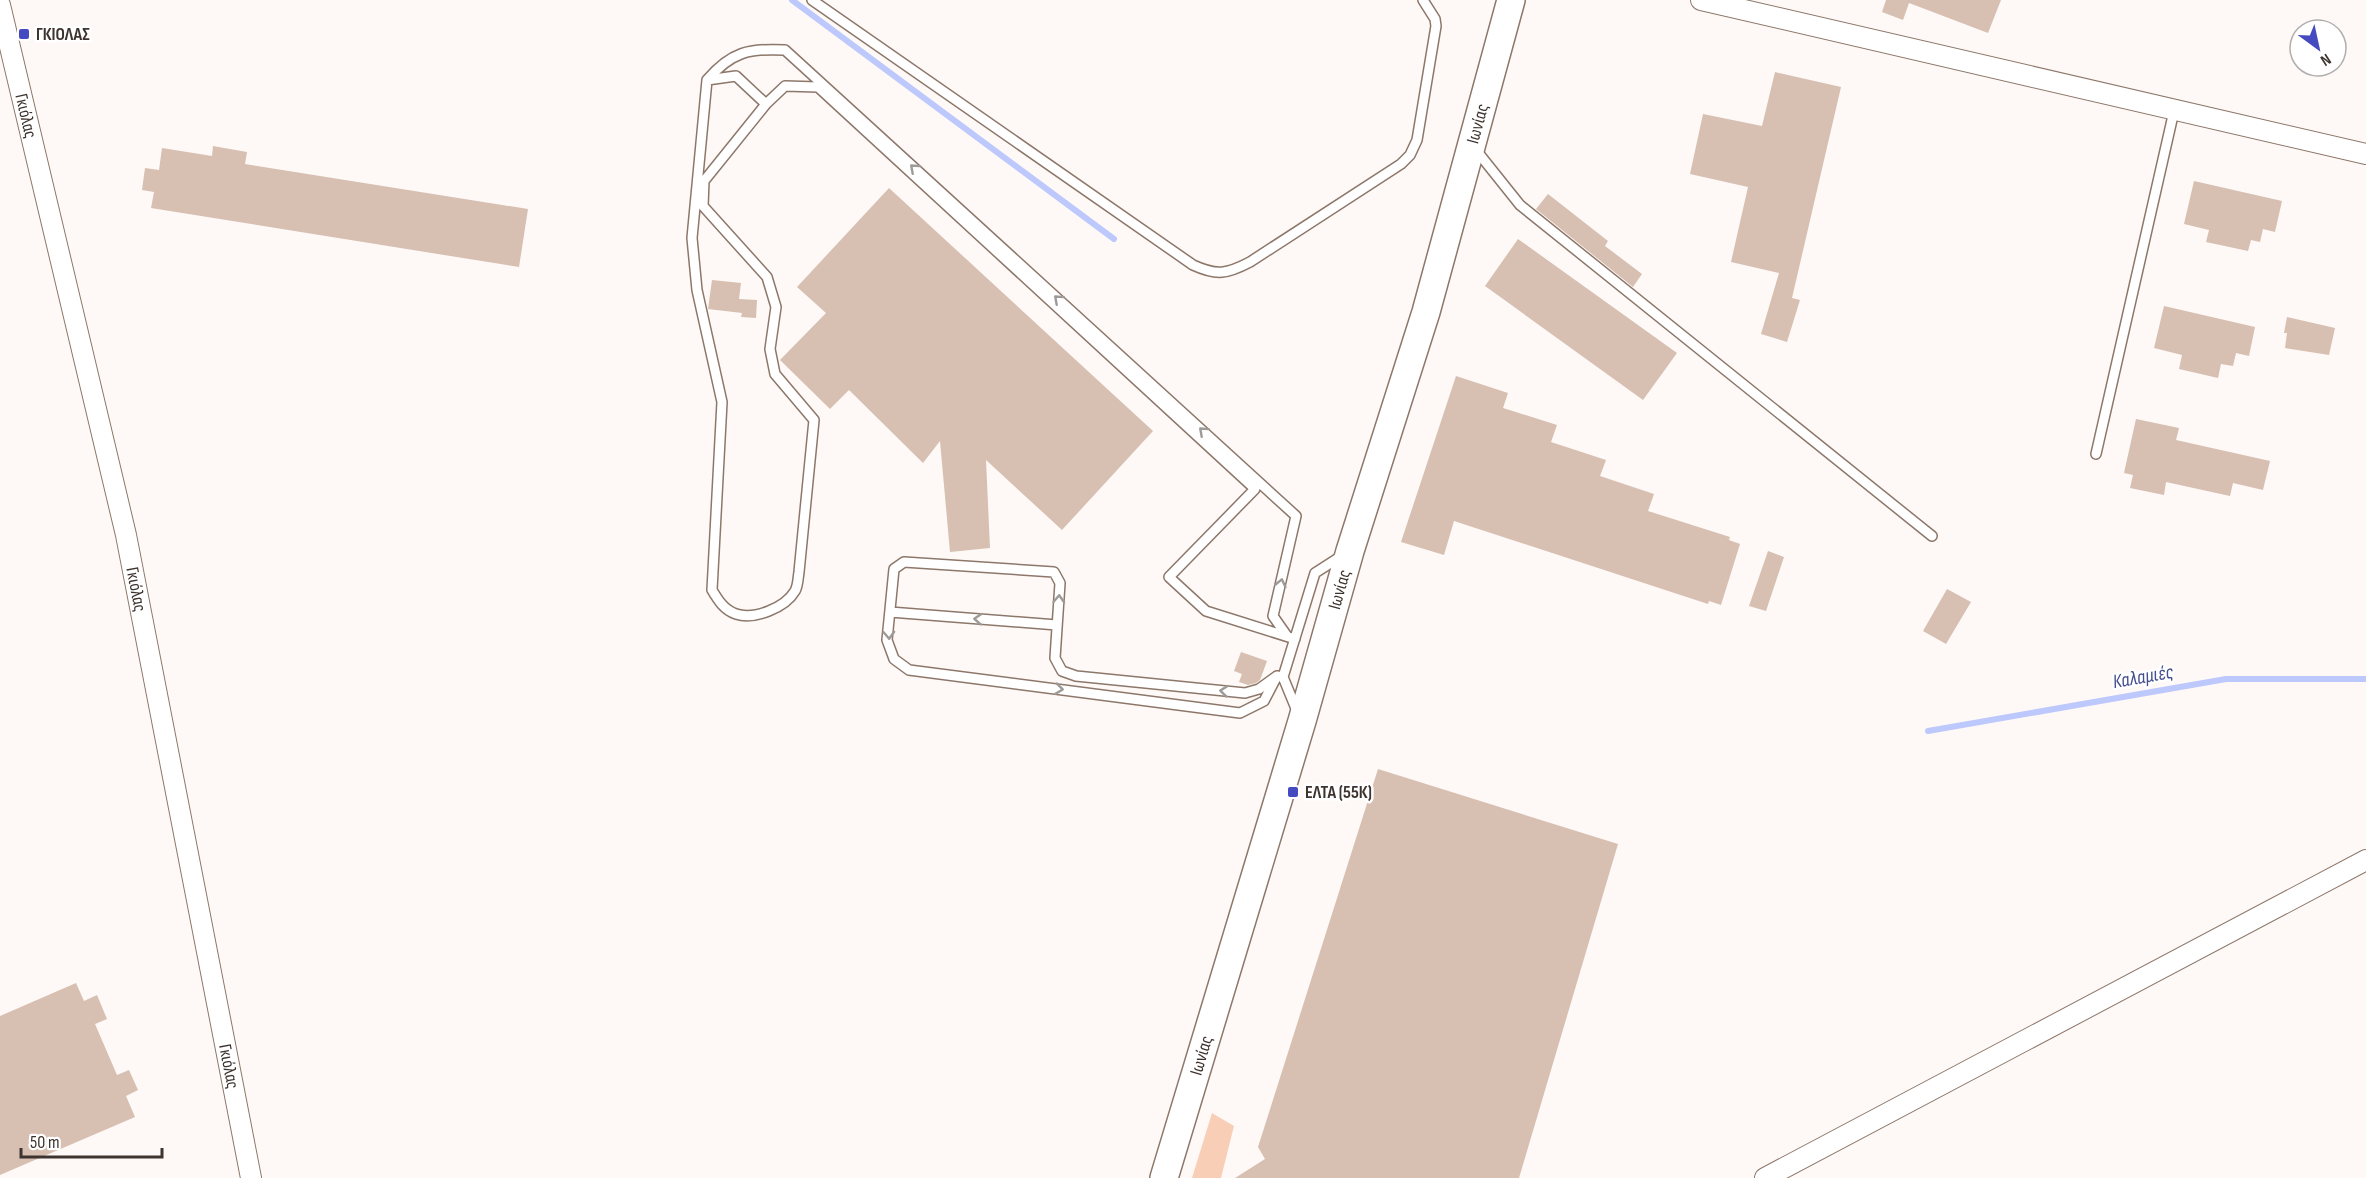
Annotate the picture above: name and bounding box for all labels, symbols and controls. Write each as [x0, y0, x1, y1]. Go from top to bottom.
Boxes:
north arrow [2288, 18, 2348, 78]
place label: ΓΚΙΟΛΑΣ [36, 24, 90, 45]
marker: ΓΚΙΟΛΑΣ [17, 27, 31, 41]
text: N [2317, 49, 2334, 70]
street label: Γκιόλας [11, 92, 42, 140]
street label: Ιωνίας [1462, 101, 1493, 146]
one-way arrow [911, 164, 921, 175]
one-way arrow [1055, 295, 1065, 306]
one-way arrow [1199, 427, 1209, 438]
street label: Γκιόλας [122, 565, 151, 613]
street label: Ιωνίας [1324, 567, 1355, 612]
one-way arrow [1273, 578, 1286, 588]
one-way arrow [1052, 595, 1065, 604]
one-way arrow [974, 613, 983, 626]
one-way arrow [883, 631, 895, 640]
water label: Καλαμιές [2111, 660, 2175, 694]
one-way arrow [1055, 683, 1064, 695]
one-way arrow [1219, 685, 1228, 698]
place label: ΕΛΤΑ (55Κ) [1305, 782, 1372, 803]
marker: ΕΛΤΑ (55Κ) [1286, 785, 1300, 799]
street label: Ιωνίας [1185, 1033, 1217, 1078]
street label: Γκιόλας [215, 1042, 244, 1090]
scale bar [21, 1121, 162, 1159]
text: 50 m [30, 1132, 60, 1153]

